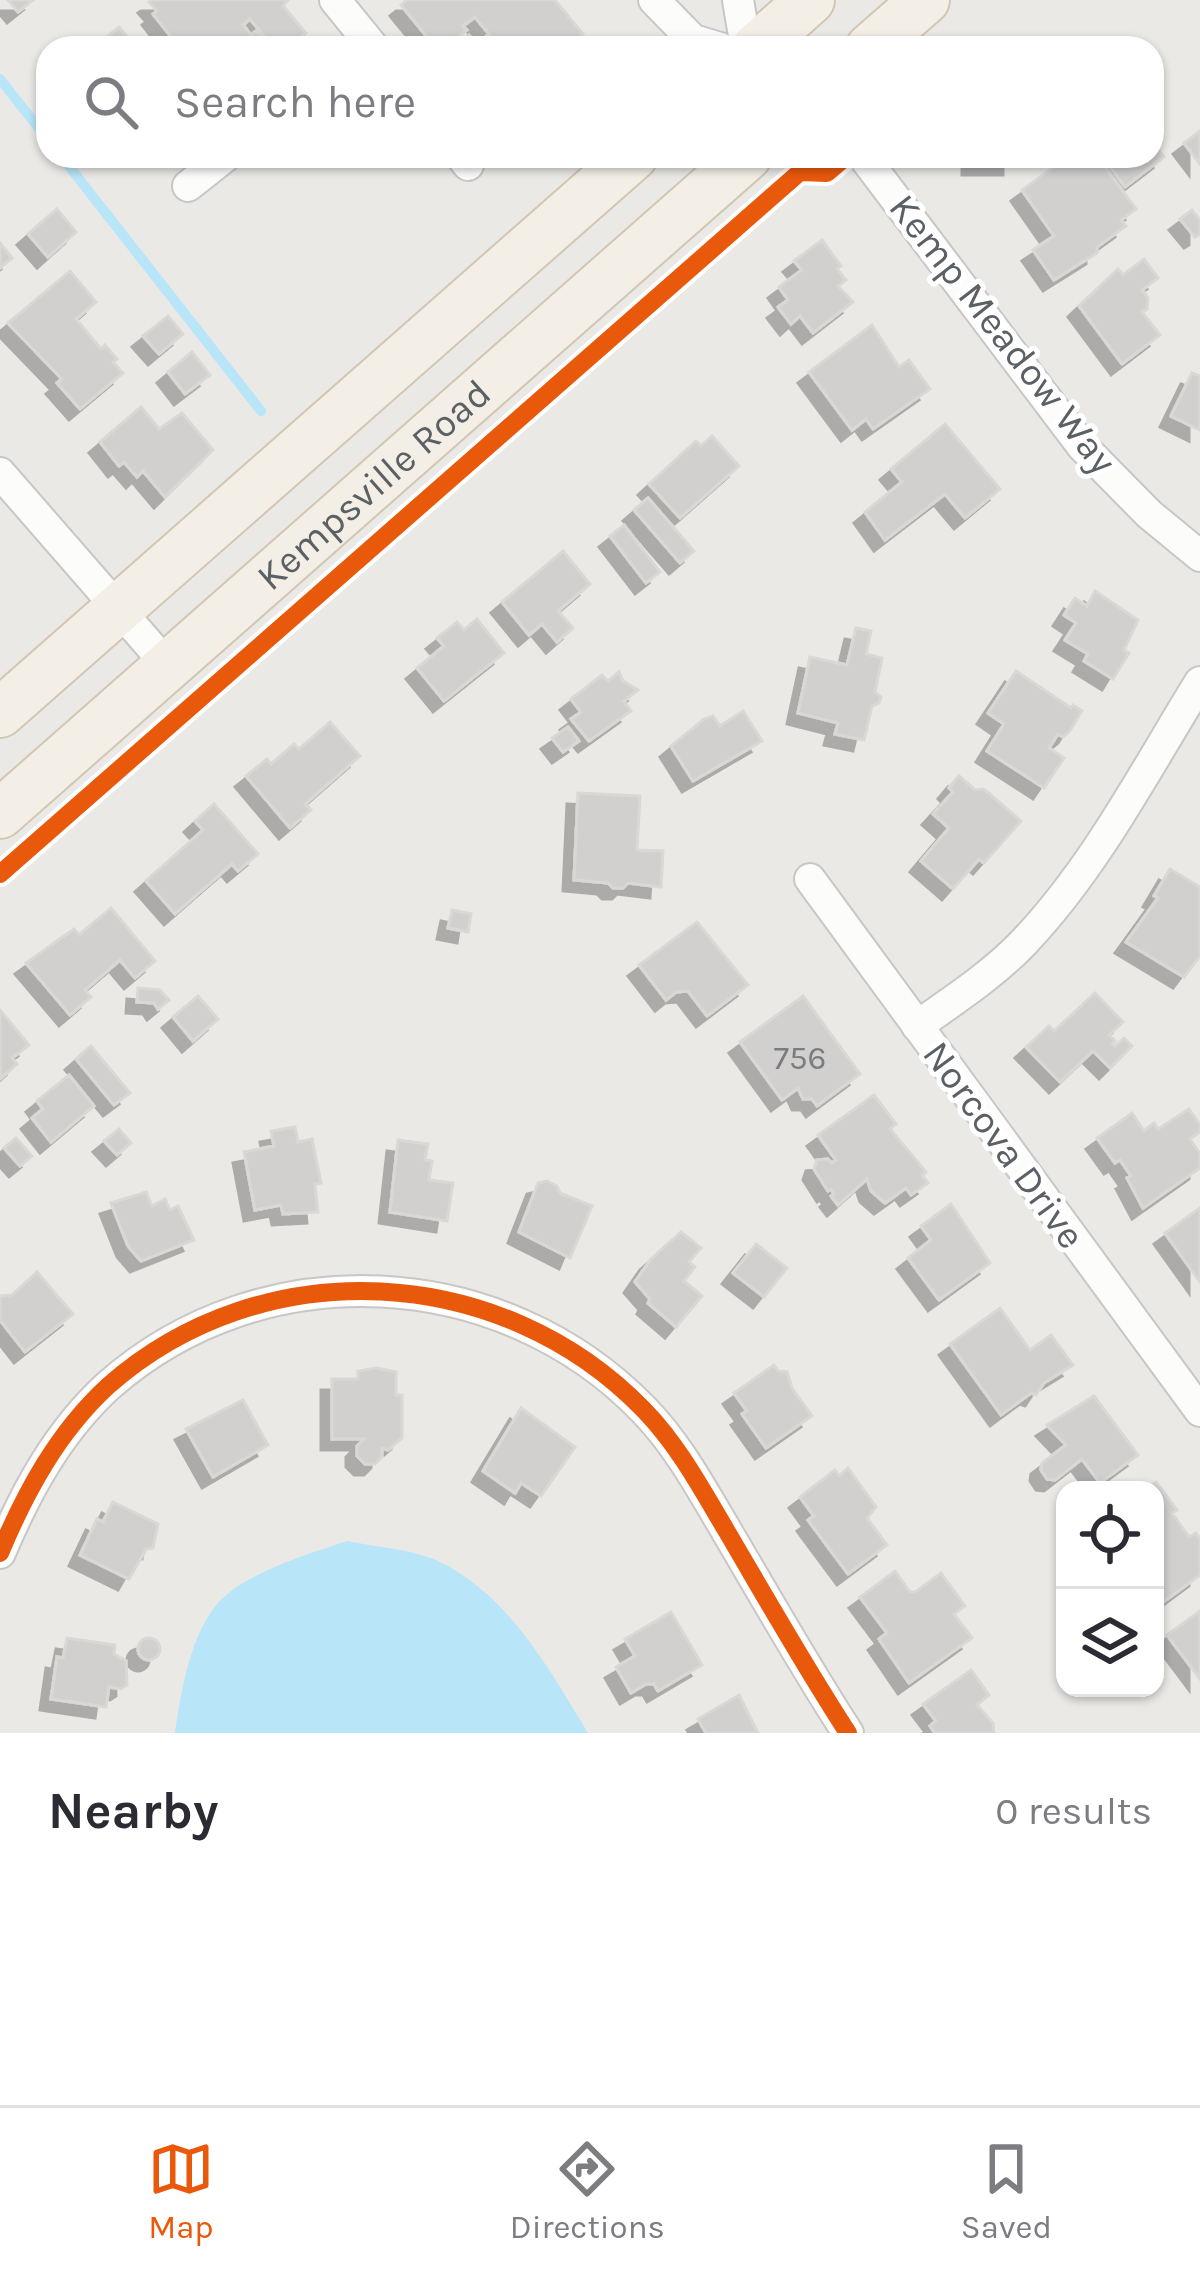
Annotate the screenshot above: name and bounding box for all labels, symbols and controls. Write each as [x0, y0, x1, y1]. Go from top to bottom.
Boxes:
search box [36, 36, 1164, 168]
icon: search [78, 69, 144, 135]
text: Search here [174, 76, 416, 128]
street label: Kemp Meadow Way [880, 185, 1126, 483]
street label: Kempsville Road [248, 370, 500, 600]
street label: Norcova Drive [913, 1032, 1095, 1258]
house number: 756 [773, 1039, 827, 1077]
map controls [1056, 1481, 1164, 1697]
button: locate [1056, 1481, 1164, 1589]
button: layers [1056, 1589, 1164, 1697]
text: Nearby [48, 1781, 218, 1841]
text: 0 results [995, 1788, 1152, 1834]
tab: Map [148, 2136, 214, 2246]
tab: Directions [510, 2136, 665, 2246]
tab: Saved [961, 2136, 1052, 2246]

